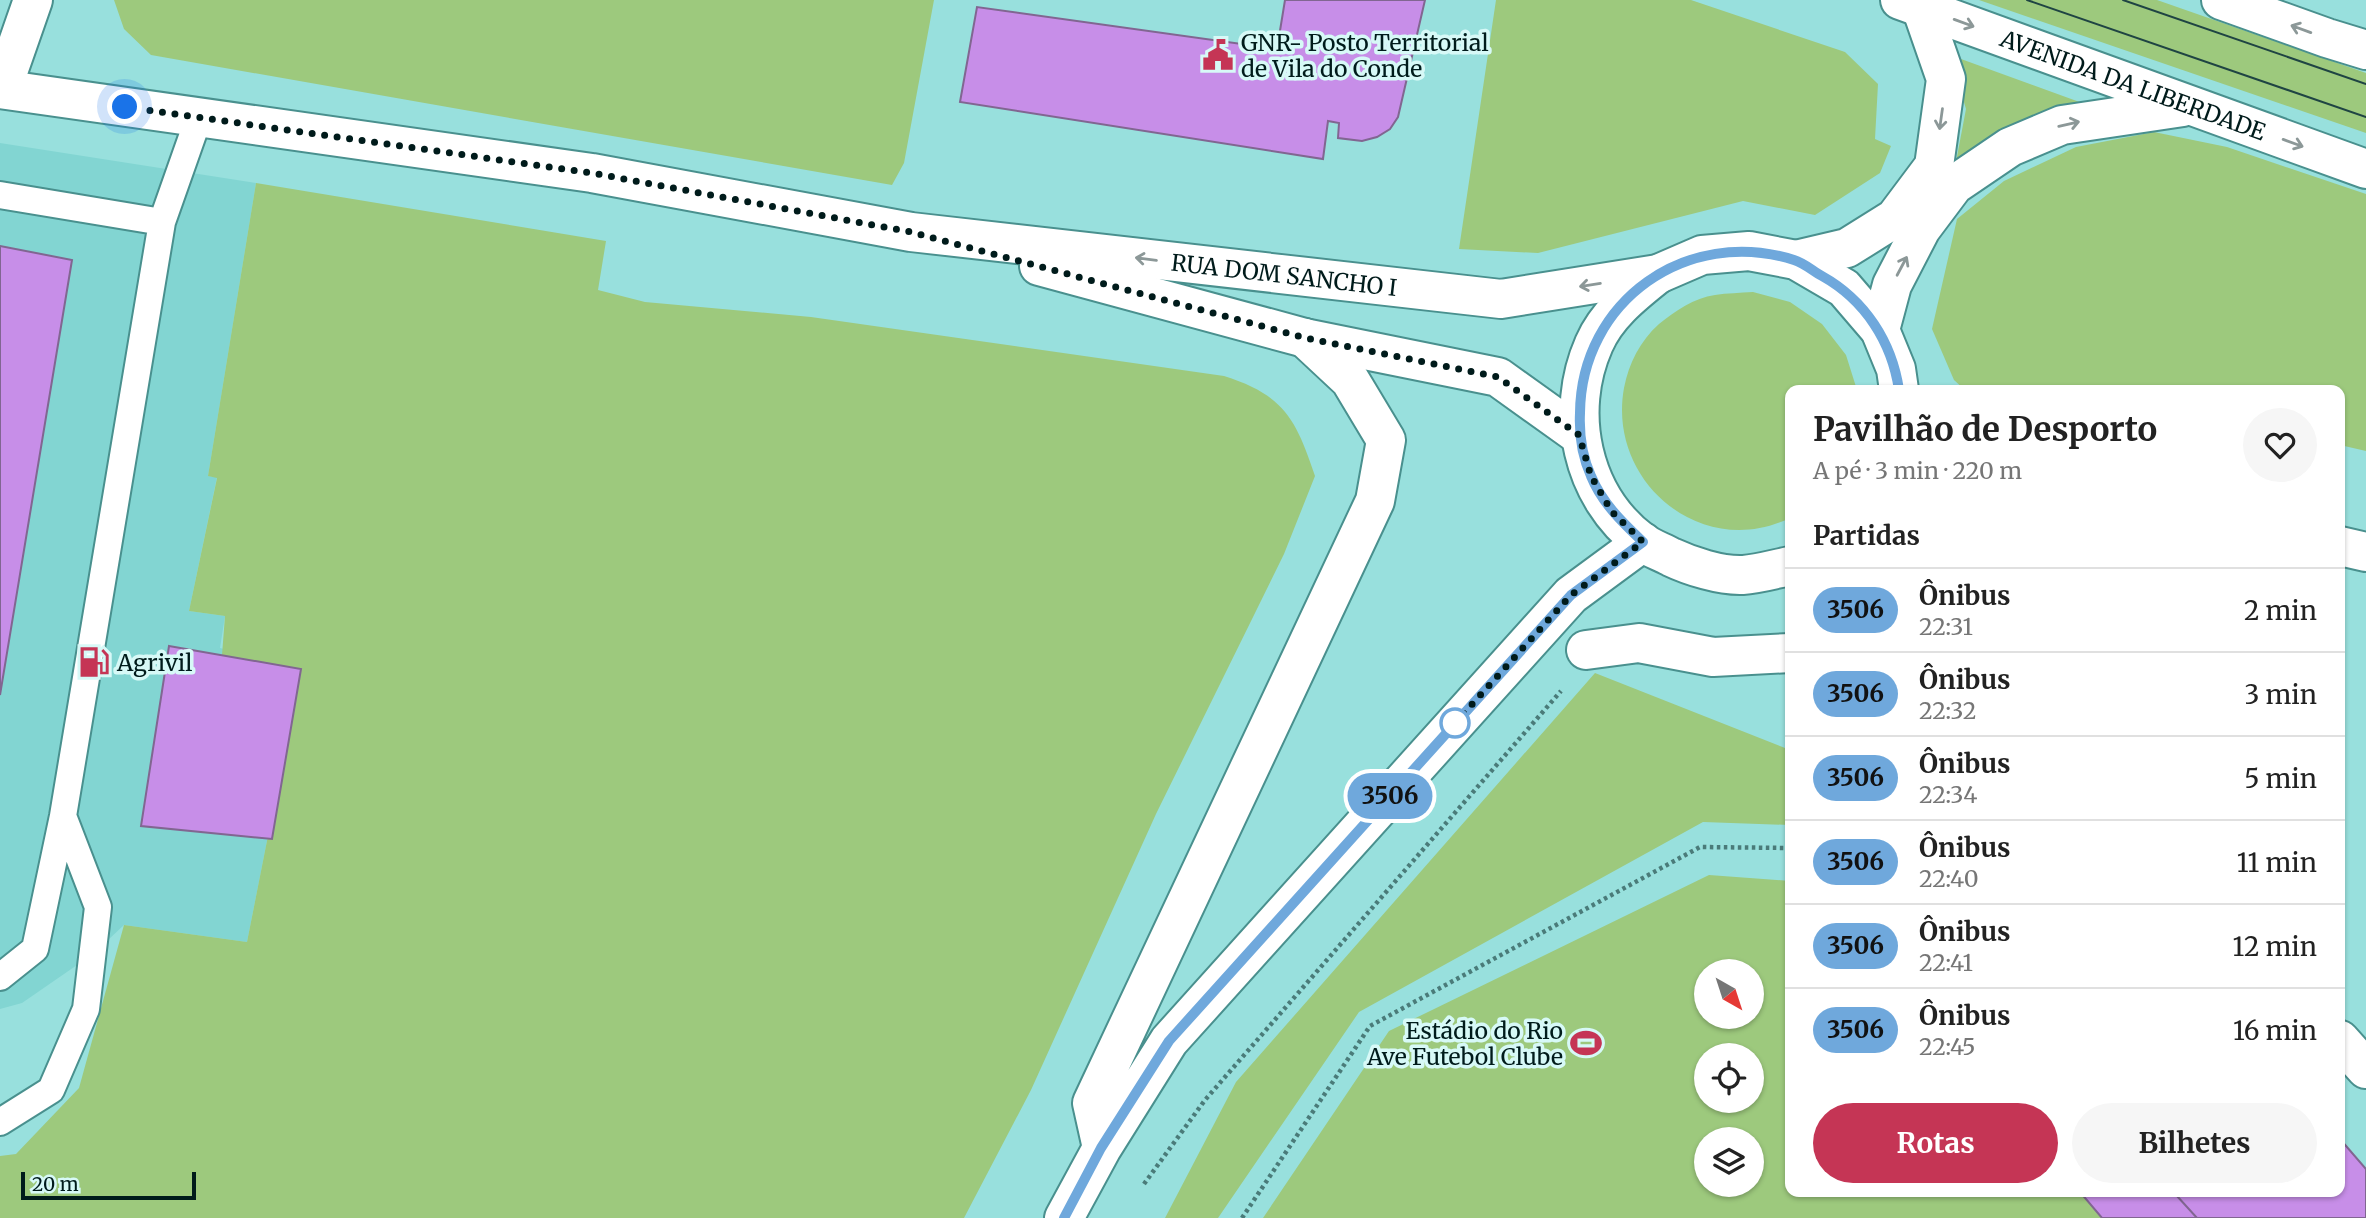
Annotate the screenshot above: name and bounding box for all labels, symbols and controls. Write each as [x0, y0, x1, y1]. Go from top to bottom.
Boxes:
one-way arrow [1953, 18, 1975, 30]
one-way arrow [2291, 22, 2313, 34]
street label: AVENIDA DA LIBERDADE [1996, 23, 2270, 146]
place label: GNR- Posto Territorial de Vila do Conde [1241, 28, 1489, 83]
public building icon: GNR- Posto Territorial de Vila do Conde [1201, 38, 1235, 72]
your location [107, 89, 142, 124]
one-way arrow [1934, 107, 1947, 130]
one-way arrow [2057, 117, 2080, 131]
one-way arrow [2282, 138, 2304, 150]
street label: RUA DOM SANCHO I [1170, 247, 1399, 302]
one-way arrow [1135, 252, 1158, 265]
one-way arrow [1896, 256, 1910, 277]
one-way arrow [1580, 279, 1602, 292]
button: heart [2243, 408, 2317, 482]
text: Pavilhão de Desporto [1813, 409, 2157, 450]
text: A pé · 3 min · 220 m [1813, 456, 2022, 485]
text: Partidas [1813, 519, 1920, 552]
text: Ônibus [1919, 579, 2010, 612]
text: 3506 [1827, 594, 1884, 625]
text: 2 min [2244, 594, 2317, 627]
text: 22:31 [1919, 612, 1973, 641]
fuel station icon: Agrivil [77, 645, 111, 679]
place label: Agrivil [116, 648, 192, 677]
text: Ônibus [1919, 663, 2010, 696]
text: 3506 [1827, 678, 1884, 709]
text: 3 min [2245, 678, 2317, 711]
text: 22:32 [1919, 696, 1976, 725]
unlabelled marker [1440, 708, 1470, 738]
text: Ônibus [1919, 747, 2010, 780]
text: 3506 [1827, 762, 1884, 793]
text: 5 min [2244, 762, 2317, 795]
line badge: 3506 [1341, 773, 1439, 819]
text: 3506 [1361, 780, 1419, 811]
text: 22:34 [1919, 780, 1977, 809]
text: Ônibus [1919, 831, 2010, 864]
text: 3506 [1827, 846, 1884, 877]
text: 11 min [2237, 846, 2317, 879]
text: 22:40 [1919, 864, 1979, 893]
text: Ônibus [1919, 915, 2010, 948]
text: 3506 [1827, 930, 1884, 961]
text: 12 min [2233, 930, 2317, 963]
text: 22:41 [1919, 948, 1973, 977]
north arrow [1694, 959, 1764, 1029]
map controls [1694, 959, 1764, 1197]
text: Ônibus [1919, 999, 2010, 1032]
text: 3506 [1827, 1014, 1884, 1045]
text: 16 min [2233, 1014, 2317, 1047]
place label: Estádio do Rio Ave Futebol Clube [1366, 1016, 1563, 1071]
sports icon: Estádio do Rio Ave Futebol Clube [1569, 1026, 1603, 1060]
text: 22:45 [1919, 1032, 1976, 1061]
button: locate [1694, 1043, 1764, 1113]
button: Rotas [1813, 1103, 2058, 1183]
button: Bilhetes [2072, 1103, 2317, 1183]
button: layers [1694, 1127, 1764, 1197]
scale bar [21, 1169, 196, 1201]
text: 20 m [32, 1172, 79, 1196]

